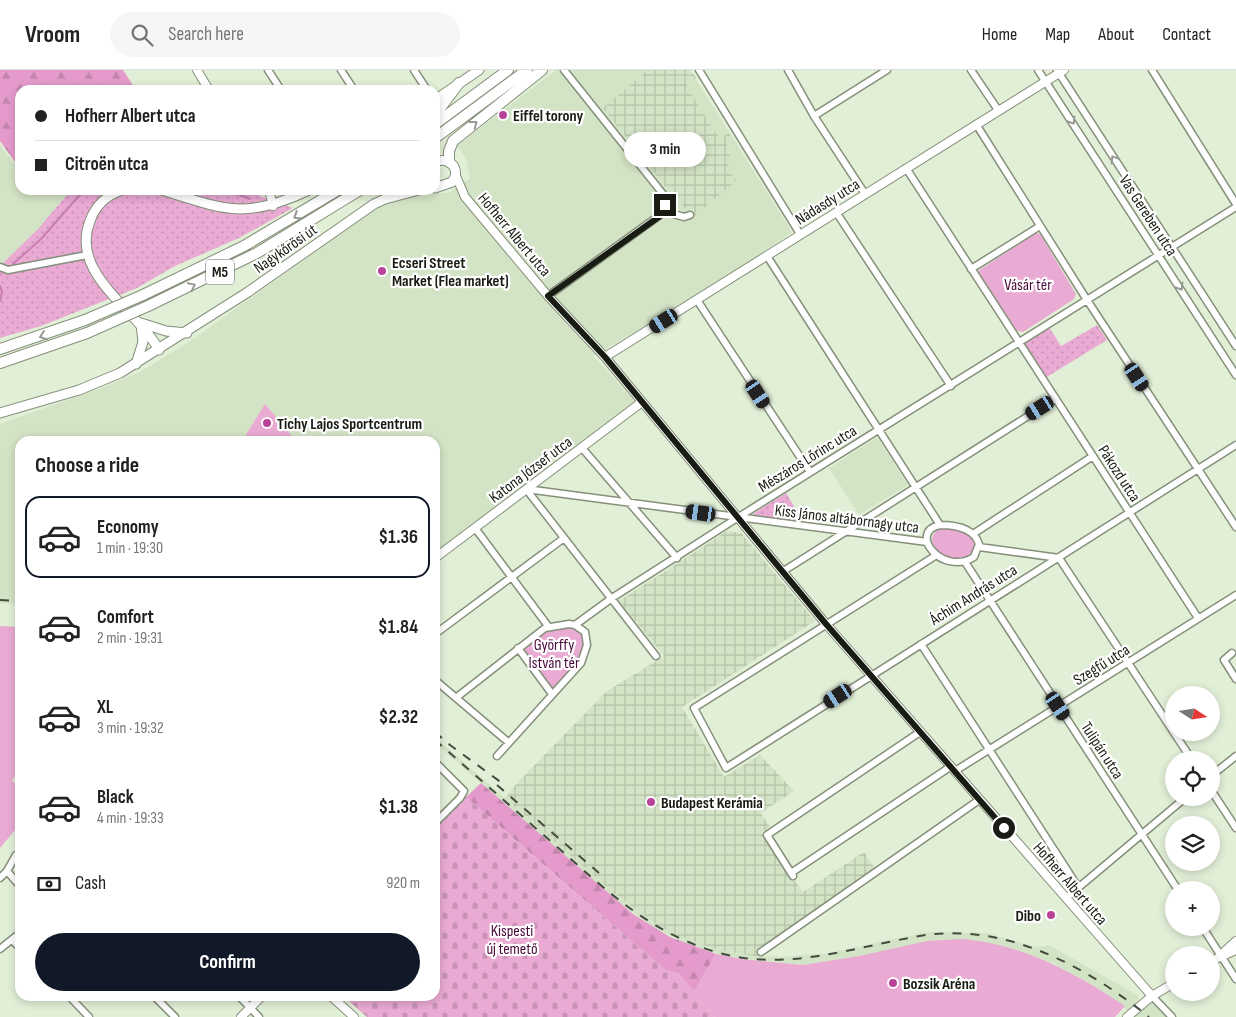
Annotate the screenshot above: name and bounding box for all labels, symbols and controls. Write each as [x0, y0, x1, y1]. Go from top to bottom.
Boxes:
search box [110, 12, 460, 57]
text: Vroom [25, 20, 80, 49]
icon: search [128, 21, 156, 49]
text: Search here [168, 23, 244, 46]
text: Home [982, 24, 1017, 45]
text: Map [1045, 24, 1070, 45]
text: About [1098, 24, 1134, 45]
text: Contact [1162, 24, 1211, 45]
text: Hofherr Albert utca [65, 105, 196, 128]
place label: Eiffel torony [513, 107, 583, 126]
marker: Eiffel torony [497, 109, 509, 121]
one-way arrow [1065, 116, 1075, 125]
one-way arrow [468, 122, 477, 130]
callout: 3 min [624, 132, 706, 168]
text: 3 min [650, 140, 680, 159]
text: Citroën utca [65, 153, 148, 176]
one-way arrow [1111, 155, 1120, 164]
street label: Vas Gereben utca [1115, 172, 1181, 260]
street label: Nádasdy utca [792, 175, 863, 229]
street label: Hofherr Albert utca [473, 189, 554, 281]
route end [654, 194, 676, 216]
one-way arrow [293, 209, 302, 219]
street label: Nagykőrösi út [251, 220, 321, 278]
place label: Ecseri Street Market (Flea market) [392, 254, 509, 291]
road number: M5 [206, 260, 234, 284]
marker: Ecseri Street Market (Flea market) [376, 265, 388, 277]
park label: Vásár tér [1004, 276, 1052, 295]
one-way arrow [1173, 281, 1183, 290]
one-way arrow [187, 282, 196, 292]
car [647, 307, 680, 335]
one-way arrow [39, 330, 48, 340]
car [1122, 360, 1151, 394]
car [743, 377, 772, 411]
car [1023, 394, 1056, 422]
place label: Tichy Lajos Sportcentrum [277, 415, 422, 434]
marker: Tichy Lajos Sportcentrum [261, 417, 273, 429]
street label: Mészáros Lőrinc utca [755, 421, 860, 497]
street label: Katona József utca [486, 433, 576, 508]
street label: Pákozd utca [1093, 442, 1144, 506]
text: Choose a ride [35, 452, 139, 479]
street label: Kiss János altábornagy utca [774, 501, 920, 538]
car [685, 503, 716, 523]
icon: car [37, 515, 82, 560]
text: Economy [97, 516, 159, 539]
text: $1.36 [379, 526, 418, 549]
text: 1 min · 19:30 [97, 539, 163, 558]
street label: Áchim András utca [926, 561, 1021, 630]
icon: car [37, 605, 82, 650]
text: Comfort [97, 606, 154, 629]
text: $1.84 [378, 616, 418, 639]
text: 2 min · 19:31 [97, 629, 163, 648]
park label: Györffy István tér [528, 636, 580, 673]
street label: Szegfű utca [1070, 641, 1133, 690]
car [821, 682, 854, 710]
north arrow [1165, 686, 1220, 741]
map controls [1165, 686, 1220, 1001]
car [1043, 689, 1072, 723]
icon: car [37, 695, 82, 740]
text: XL [97, 696, 113, 719]
text: $2.32 [379, 706, 418, 729]
text: 3 min · 19:32 [97, 719, 164, 738]
street label: Tulipán utca [1076, 719, 1127, 783]
button: locate [1165, 751, 1220, 806]
icon: car [37, 785, 82, 830]
text: Black [97, 786, 134, 809]
place label: Budapest Kerámia [661, 794, 763, 813]
text: $1.38 [379, 796, 418, 819]
marker: Budapest Kerámia [645, 796, 657, 808]
text: 4 min · 19:33 [97, 809, 164, 828]
button: layers [1165, 816, 1220, 871]
route start [993, 817, 1015, 839]
street label: Hofherr Albert utca [1029, 839, 1111, 929]
icon: cash [35, 870, 63, 898]
text: Cash [75, 872, 106, 895]
text: 920 m [386, 874, 420, 893]
button: + [1165, 881, 1220, 936]
place label: Dibo [1016, 907, 1041, 926]
marker: Dibo [1045, 909, 1057, 921]
park label: Kispesti új temető [486, 922, 538, 959]
button: Confirm [35, 933, 420, 991]
button: − [1165, 946, 1220, 1001]
place label: Bozsik Aréna [903, 975, 975, 994]
marker: Bozsik Aréna [887, 977, 899, 989]

